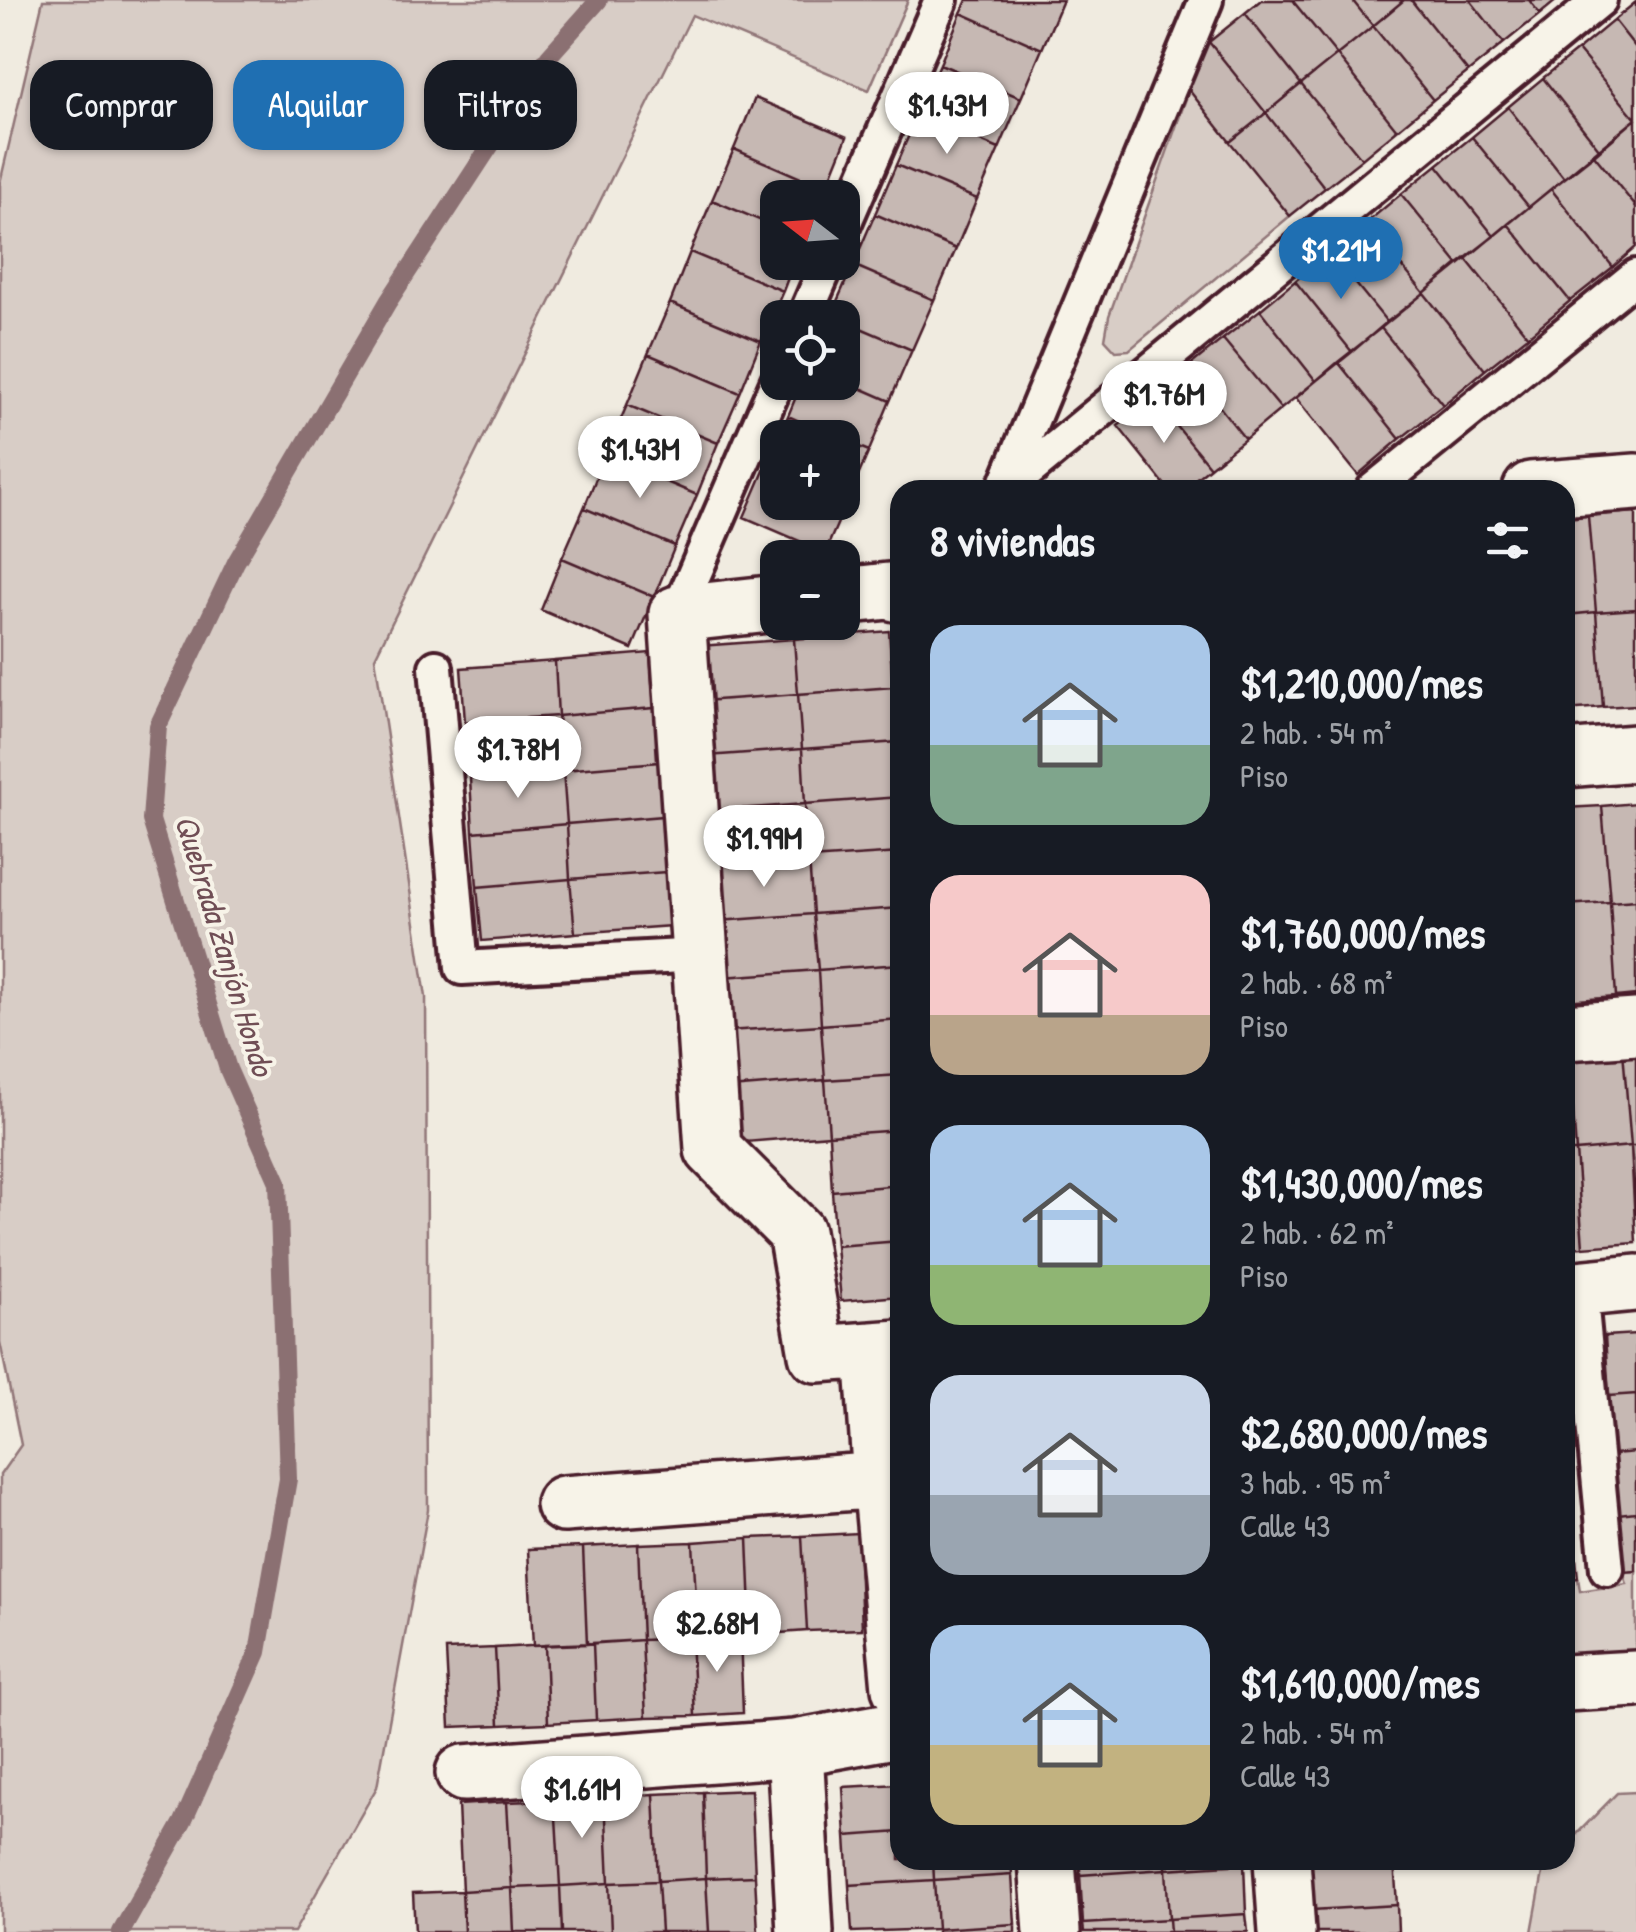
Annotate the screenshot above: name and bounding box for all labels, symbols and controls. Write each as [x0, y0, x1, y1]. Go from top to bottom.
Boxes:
chip: Comprar [30, 60, 213, 150]
chip: Alquilar [233, 60, 404, 150]
chip: Filtros [424, 60, 577, 150]
pin: $1.43M [866, 72, 1028, 157]
text: $1.43M [907, 83, 987, 126]
north arrow [760, 180, 860, 280]
map controls [760, 180, 860, 640]
pin: $1.21M [1260, 217, 1422, 302]
text: $1.21M [1301, 228, 1381, 271]
button: locate [760, 300, 860, 400]
pin: $1.76M [1083, 361, 1245, 446]
text: $1.76M [1123, 372, 1205, 415]
pin: $1.43M [559, 416, 721, 501]
button: + [760, 420, 860, 520]
text: $1.43M [600, 427, 680, 470]
text: 8 viviendas [930, 512, 1095, 569]
icon: filters [1480, 513, 1535, 568]
button: − [760, 540, 860, 640]
text: $1,210,000/mes [1240, 654, 1483, 711]
icon: home [1010, 665, 1130, 785]
text: 2 hab. · 54 m² [1240, 711, 1392, 754]
pin: $1.78M [437, 716, 599, 801]
text: $1.78M [476, 727, 560, 770]
text: Piso [1240, 754, 1288, 797]
pin: $1.99M [683, 805, 845, 890]
water label: Quebrada Zanjón Hondo [165, 810, 286, 1082]
text: $1.99M [725, 816, 803, 859]
text: $1,760,000/mes [1240, 904, 1486, 961]
icon: home [1010, 915, 1130, 1035]
text: 2 hab. · 68 m² [1240, 961, 1393, 1004]
text: Piso [1240, 1004, 1288, 1047]
text: $1,430,000/mes [1240, 1154, 1483, 1211]
icon: home [1010, 1165, 1130, 1285]
text: 2 hab. · 62 m² [1240, 1211, 1394, 1254]
text: Piso [1240, 1254, 1288, 1297]
text: $2,680,000/mes [1240, 1404, 1487, 1461]
icon: home [1010, 1415, 1130, 1535]
text: 3 hab. · 95 m² [1240, 1461, 1391, 1504]
text: Calle 43 [1240, 1504, 1330, 1547]
pin: $2.68M [636, 1590, 798, 1675]
text: $2.68M [675, 1601, 759, 1644]
text: $1,610,000/mes [1240, 1654, 1480, 1711]
icon: home [1010, 1665, 1130, 1785]
text: 2 hab. · 54 m² [1240, 1711, 1392, 1754]
text: Calle 43 [1240, 1754, 1330, 1797]
pin: $1.61M [501, 1756, 663, 1841]
text: $1.61M [543, 1767, 621, 1810]

